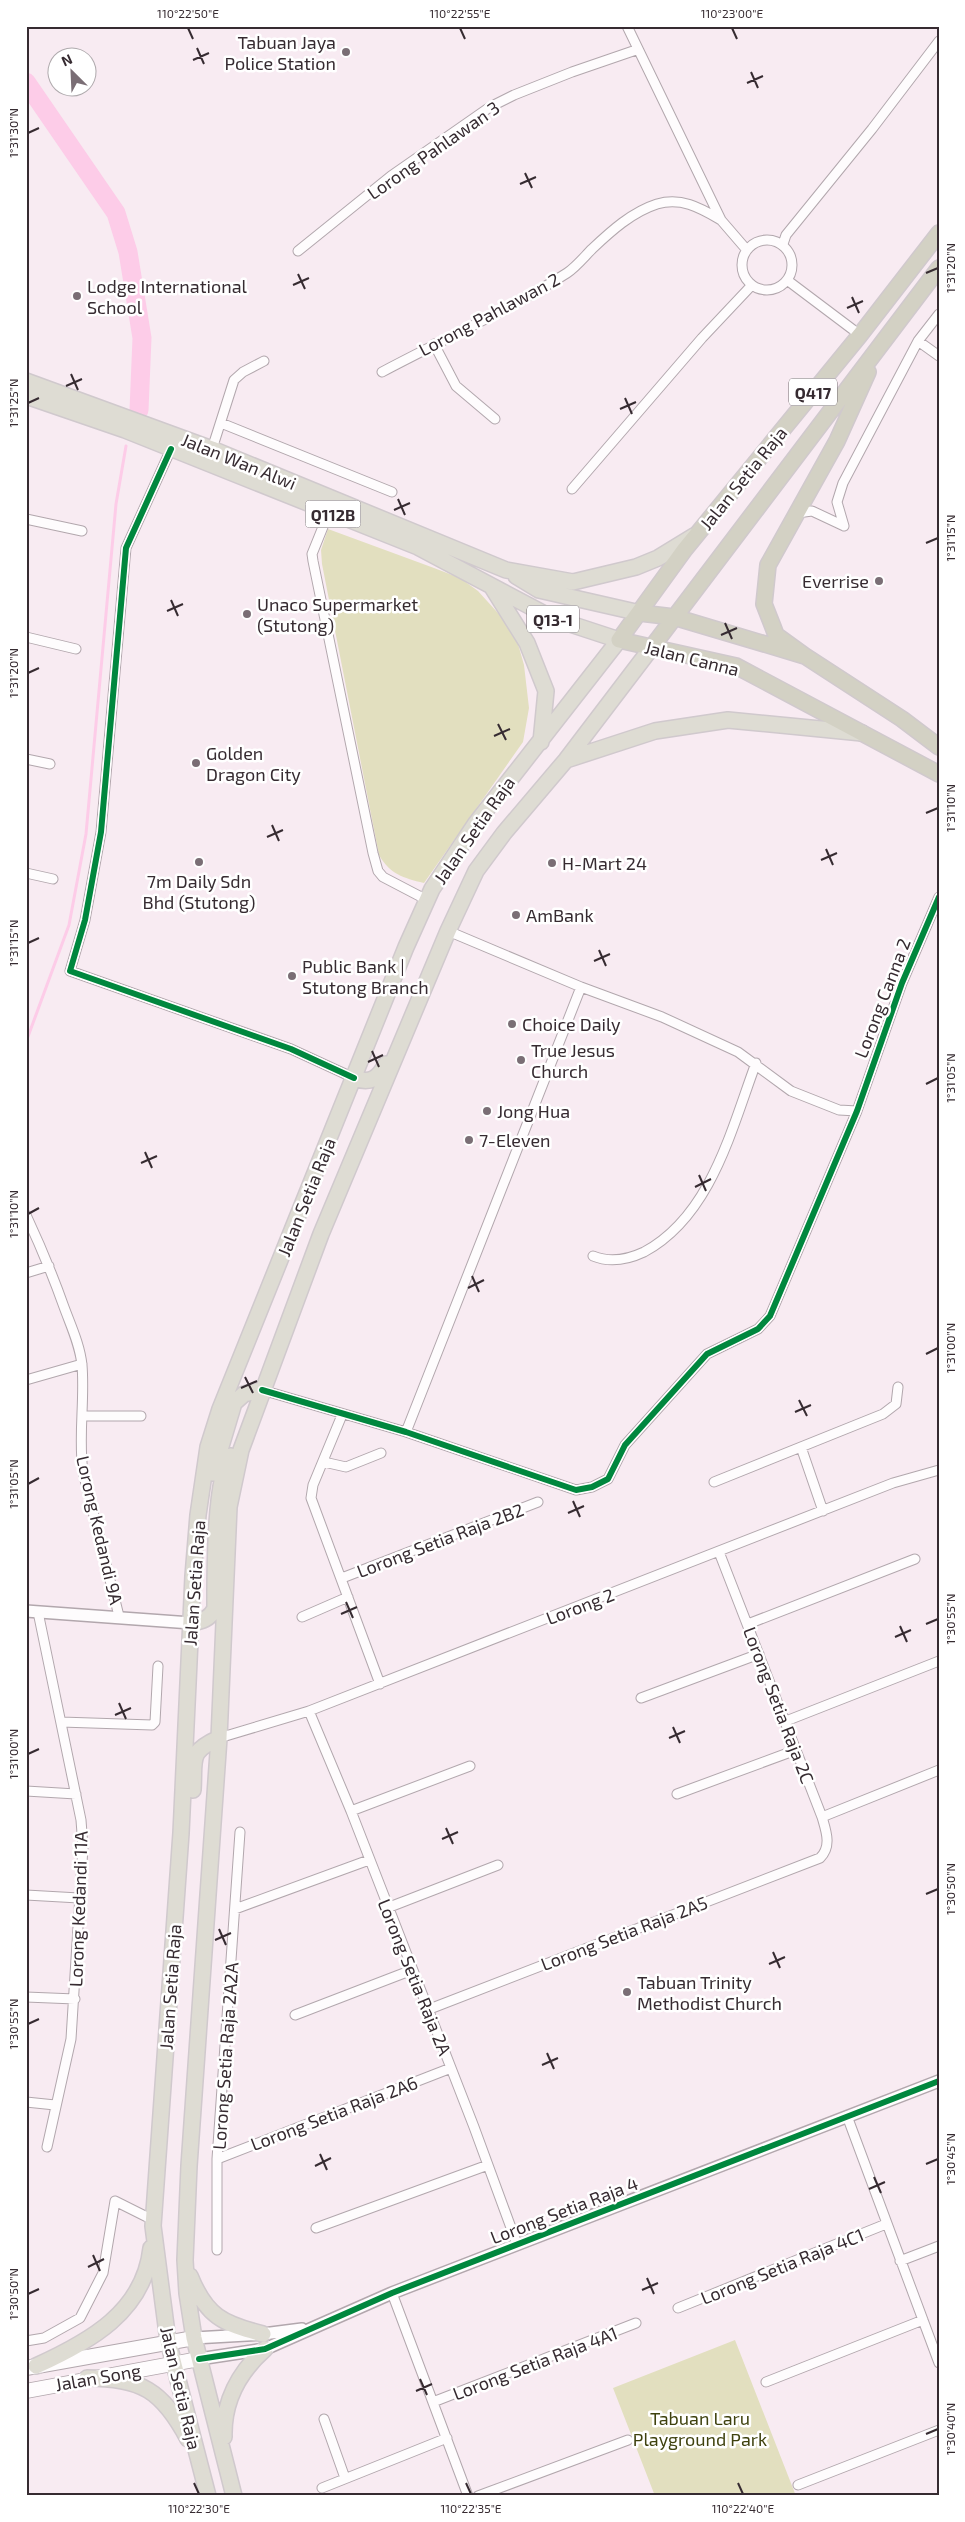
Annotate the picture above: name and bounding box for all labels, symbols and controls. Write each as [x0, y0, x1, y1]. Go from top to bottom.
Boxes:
text: 110°22'50"E [157, 6, 219, 20]
text: 110°22'55"E [430, 6, 491, 20]
text: 110°23'00"E [701, 6, 764, 20]
place label: Tabuan Jaya Police Station [224, 31, 336, 74]
marker: Tabuan Jaya Police Station [340, 46, 352, 58]
north arrow [48, 48, 98, 98]
text: N [58, 50, 75, 69]
street label: Lorong Pahlawan 3 [363, 96, 503, 204]
text: 1°31'30"N [6, 108, 20, 158]
text: 1°31'20"N [943, 243, 957, 293]
street label: Lorong Pahlawan 2 [415, 268, 563, 360]
place label: Lodge International School [87, 275, 248, 318]
marker: Lodge International School [71, 290, 83, 302]
road number: Q417 [789, 378, 837, 406]
text: 1°31'25"N [6, 379, 20, 427]
street label: Jalan Setia Raja [695, 422, 791, 534]
street label: Jalan Wan Alwi [178, 428, 300, 494]
road number: Q112B [306, 500, 360, 528]
text: 1°31'15"N [943, 515, 957, 562]
place label: Everrise [802, 570, 869, 592]
marker: Everrise [873, 575, 885, 587]
place label: Unaco Supermarket (Stutong) [257, 593, 418, 636]
road number: Q13-1 [527, 606, 579, 632]
marker: Unaco Supermarket (Stutong) [241, 608, 253, 620]
street label: Jalan Canna [642, 636, 742, 680]
text: 1°31'20"N [6, 648, 20, 698]
place label: Golden Dragon City [206, 742, 301, 785]
marker: Golden Dragon City [190, 757, 202, 769]
street label: Jalan Setia Raja [429, 772, 519, 888]
text: 1°31'10"N [943, 784, 957, 832]
place label: H-Mart 24 [562, 852, 647, 874]
marker: 7m Daily Sdn Bhd (Stutong) [193, 856, 205, 868]
marker: H-Mart 24 [546, 857, 558, 869]
place label: 7m Daily Sdn Bhd (Stutong) [142, 870, 256, 913]
place label: AmBank [526, 904, 594, 926]
marker: AmBank [510, 909, 522, 921]
text: 1°31'15"N [6, 920, 20, 967]
street label: Lorong Canna 2 [849, 935, 915, 1061]
place label: Public Bank | Stutong Branch [302, 955, 429, 998]
marker: Public Bank | Stutong Branch [286, 970, 298, 982]
place label: Choice Daily [522, 1013, 621, 1035]
marker: Choice Daily [506, 1018, 518, 1030]
place label: True Jesus Church [531, 1039, 615, 1082]
text: 1°31'05"N [943, 1053, 957, 1103]
marker: True Jesus Church [515, 1054, 527, 1066]
place label: Jong Hua [497, 1100, 570, 1122]
marker: Jong Hua [481, 1105, 493, 1117]
place label: 7-Eleven [479, 1129, 551, 1151]
street label: Jalan Setia Raja [272, 1134, 340, 1260]
marker: 7-Eleven [463, 1134, 475, 1146]
text: 1°31'10"N [6, 1190, 20, 1238]
text: 1°31'00"N [943, 1323, 957, 1373]
street label: Lorong Kedandi 9A [72, 1453, 128, 1607]
text: 1°31'05"N [6, 1459, 20, 1509]
street label: Lorong Setia Raja 2B2 [353, 1498, 527, 1582]
street label: Jalan Setia Raja [179, 1519, 209, 1647]
street label: Lorong 2 [543, 1583, 617, 1629]
text: 1°30'55"N [943, 1593, 957, 1645]
street label: Lorong Setia Raja 2C [739, 1624, 819, 1786]
text: 1°31'00"N [6, 1729, 20, 1779]
street label: Lorong Kedandi 11A [64, 1830, 92, 1987]
text: 1°30'50"N [943, 1863, 957, 1915]
street label: Lorong Setia Raja 2A5 [538, 1891, 710, 1975]
street label: Lorong Setia Raja 2A [374, 1896, 457, 2059]
street label: Jalan Setia Raja [155, 1923, 185, 2051]
street label: Lorong Setia Raja 2A2A [207, 1961, 243, 2151]
place label: Tabuan Trinity Methodist Church [637, 1971, 782, 2014]
marker: Tabuan Trinity Methodist Church [621, 1986, 633, 1998]
text: 1°30'55"N [6, 1998, 20, 2050]
street label: Lorong Setia Raja 2A6 [247, 2071, 421, 2155]
text: 1°30'45"N [943, 2133, 957, 2185]
street label: Lorong Setia Raja 4 [487, 2172, 641, 2248]
street label: Lorong Setia Raja 4C1 [697, 2223, 867, 2309]
text: 1°30'50"N [6, 2268, 20, 2320]
street label: Lorong Setia Raja 4A1 [450, 2321, 620, 2405]
street label: Jalan Setia Raja [156, 2324, 206, 2452]
street label: Jalan Song [53, 2359, 143, 2395]
text: 1°30'40"N [943, 2403, 957, 2455]
park label: Tabuan Laru Playground Park [633, 2407, 767, 2450]
text: 110°22'30"E [168, 2501, 230, 2515]
text: 110°22'35"E [440, 2501, 502, 2515]
text: 110°22'40"E [712, 2501, 775, 2515]

